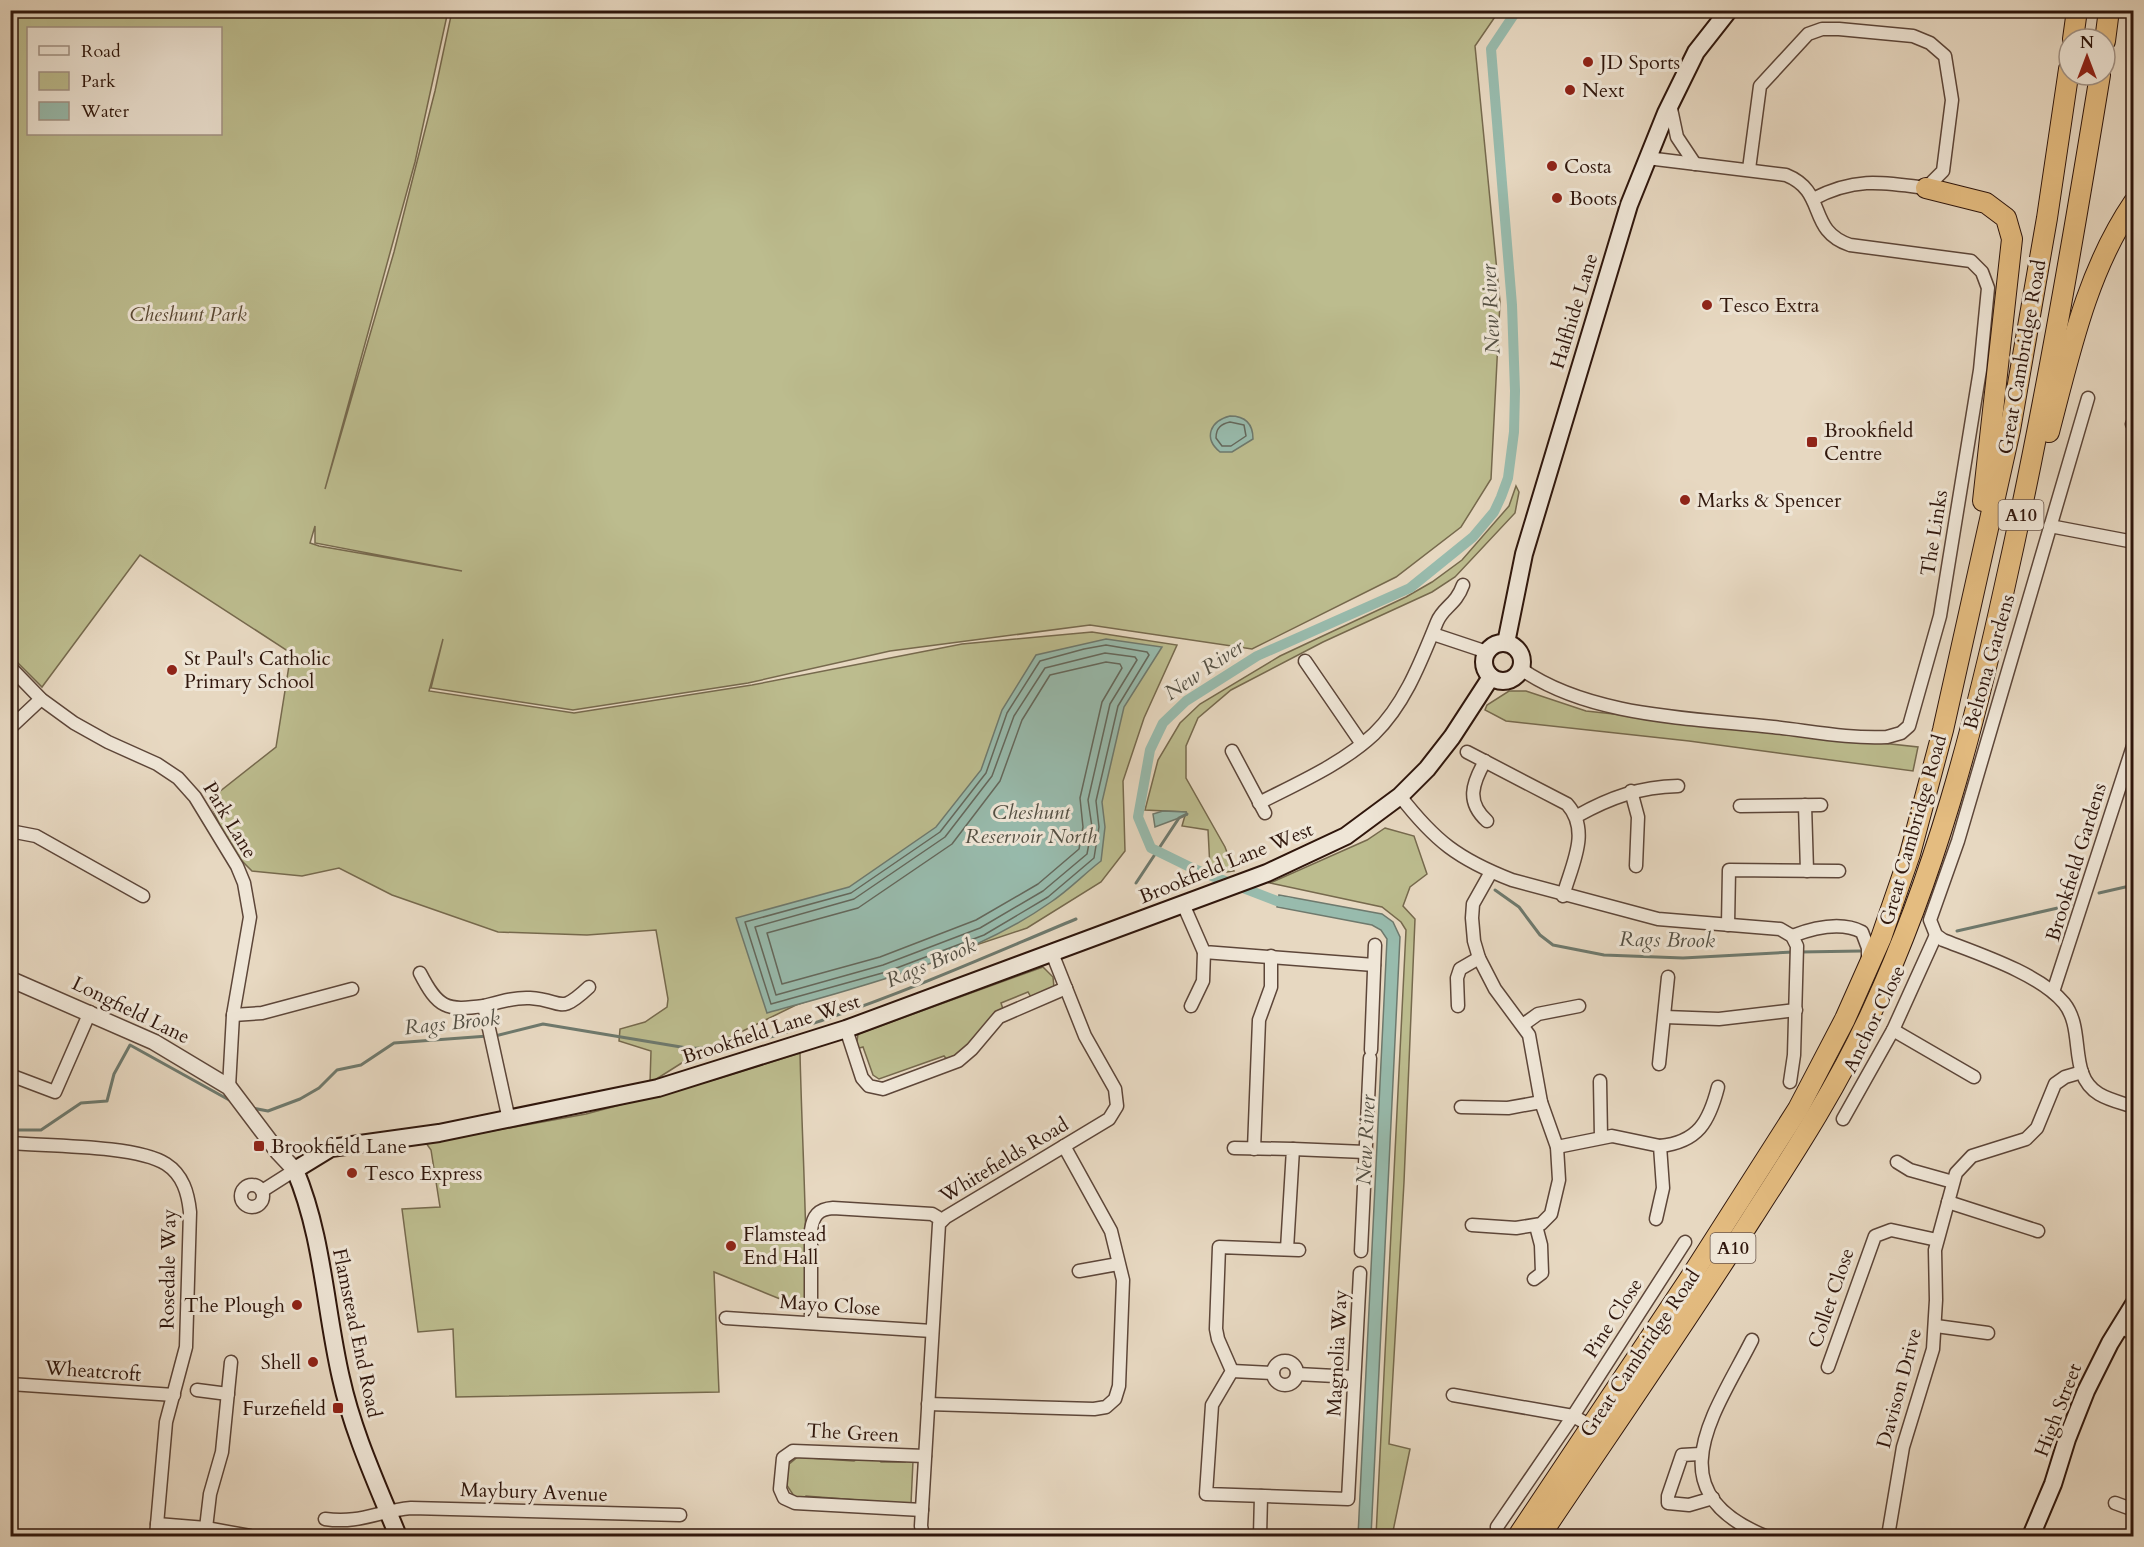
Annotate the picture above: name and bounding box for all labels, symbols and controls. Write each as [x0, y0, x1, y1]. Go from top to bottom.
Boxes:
legend [27, 27, 222, 135]
north arrow [2057, 27, 2117, 87]
text: N [2080, 32, 2094, 54]
text: Road [81, 39, 121, 64]
place label: JD Sports [1597, 49, 1680, 76]
marker: JD Sports [1581, 55, 1595, 69]
text: Park [81, 69, 116, 94]
place label: Next [1582, 77, 1625, 104]
marker: Next [1563, 83, 1577, 97]
text: Water [80, 99, 130, 124]
place label: Costa [1564, 153, 1612, 180]
marker: Costa [1545, 159, 1559, 173]
place label: Boots [1569, 185, 1617, 212]
marker: Boots [1550, 191, 1564, 205]
street label: Halfhide Lane [1544, 250, 1604, 372]
street label: Great Cambridge Road [1992, 257, 2052, 457]
water label: New River [1474, 262, 1508, 355]
place label: Tesco Extra [1719, 292, 1820, 319]
marker: Tesco Extra [1700, 298, 1714, 312]
park label: Cheshunt Park [129, 301, 247, 328]
place label: Brookfield Centre [1824, 417, 1914, 467]
marker: Brookfield Centre [1805, 435, 1819, 449]
place label: Marks & Spencer [1697, 487, 1842, 514]
street label: The Links [1914, 488, 1954, 578]
marker: Marks & Spencer [1678, 493, 1692, 507]
road number: A10 [1998, 500, 2044, 530]
street label: Beltona Gardens [1957, 591, 2021, 733]
water label: New River [1158, 632, 1251, 707]
place label: St Paul's Catholic Primary School [184, 645, 331, 695]
marker: St Paul's Catholic Primary School [165, 663, 179, 677]
street label: Great Cambridge Road [1873, 731, 1953, 929]
street label: Park Lane [197, 777, 263, 863]
street label: Brookfield Gardens [2039, 780, 2113, 944]
water label: Cheshunt Reservoir North [965, 798, 1097, 851]
street label: Brookfield Lane West [1135, 816, 1318, 910]
water label: Rags Brook [1619, 925, 1716, 955]
water label: Rags Brook [881, 931, 981, 995]
street label: Anchor Close [1836, 961, 1912, 1077]
street label: Longfield Lane [68, 970, 194, 1050]
street label: Brookfield Lane West [679, 987, 864, 1070]
water label: Rags Brook [403, 1004, 502, 1042]
water label: New River [1349, 1093, 1383, 1186]
street label: Whitefields Road [934, 1111, 1074, 1210]
place label: Brookfield Lane [271, 1133, 407, 1160]
marker: Brookfield Lane [252, 1139, 266, 1153]
place label: Tesco Express [364, 1160, 482, 1187]
marker: Tesco Express [345, 1166, 359, 1180]
street label: Rosedale Way [153, 1208, 183, 1330]
place label: Flamstead End Hall [743, 1221, 827, 1271]
road number: A10 [1710, 1233, 1756, 1263]
marker: Flamstead End Hall [724, 1239, 738, 1253]
street label: Collet Close [1801, 1244, 1861, 1352]
street label: Flamstead End Road [326, 1246, 388, 1420]
street label: Great Cambridge Road [1574, 1263, 1707, 1442]
street label: Pine Close [1577, 1273, 1649, 1363]
street label: Mayo Close [779, 1288, 881, 1322]
street label: Magnolia Way [1320, 1289, 1354, 1417]
place label: The Plough [184, 1292, 285, 1319]
marker: The Plough [290, 1298, 304, 1312]
street label: Davison Drive [1870, 1325, 1928, 1451]
place label: Shell [261, 1349, 301, 1376]
street label: Wheatcroft [43, 1354, 143, 1388]
marker: Shell [306, 1355, 320, 1369]
street label: High Street [2028, 1359, 2088, 1461]
place label: Furzefield [242, 1395, 326, 1422]
marker: Furzefield [331, 1401, 345, 1415]
street label: The Green [806, 1417, 901, 1449]
street label: Maybury Avenue [460, 1476, 608, 1508]

